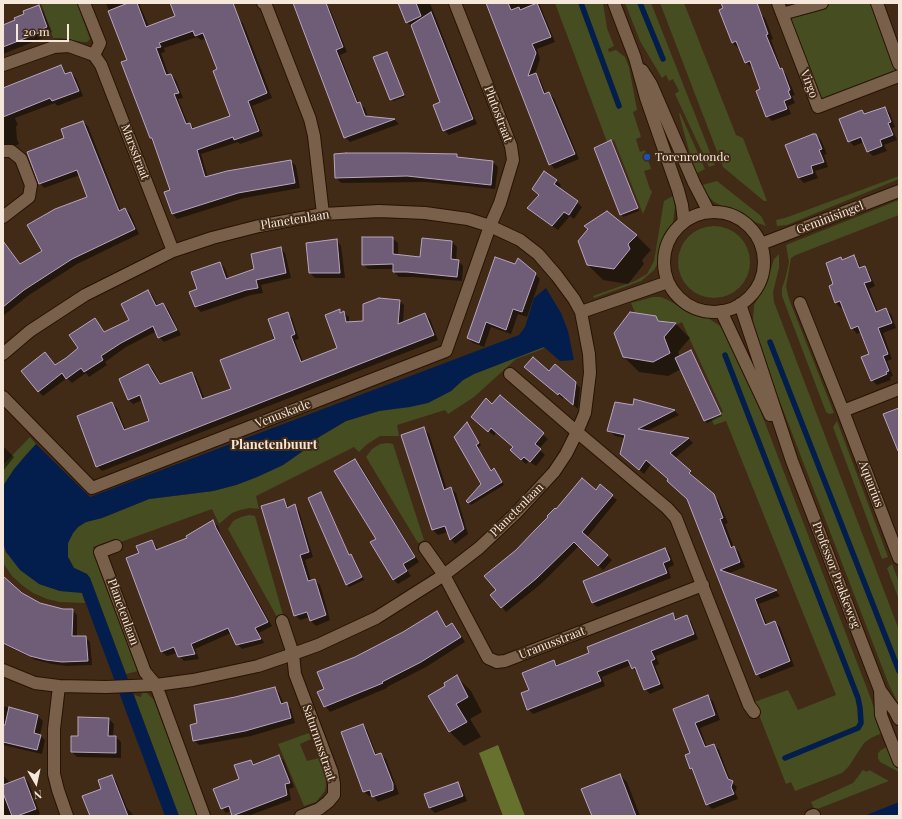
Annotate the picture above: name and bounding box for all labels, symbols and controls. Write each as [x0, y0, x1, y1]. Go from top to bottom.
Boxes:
scale bar [18, 16, 71, 42]
text: 20 m [23, 23, 50, 39]
street label: Virgo [797, 68, 821, 100]
street label: Plutostraat [481, 84, 515, 144]
street label: Marsstraat [118, 122, 152, 182]
place label: Torenrotonde [655, 150, 730, 164]
marker: Torenrotonde [642, 152, 652, 162]
street label: Geminisingel [794, 199, 866, 237]
street label: Planetenlaan [260, 207, 330, 233]
street label: Venuskade [253, 397, 313, 431]
district label: Planetenbuurt [231, 437, 317, 453]
street label: Aquarius [856, 459, 886, 509]
street label: Planetenlaan [487, 480, 547, 540]
street label: Professor Prakkeweg [809, 520, 863, 630]
street label: Planetenlaan [104, 577, 142, 647]
street label: Uranusstraat [517, 624, 587, 662]
street label: Saturnusstraat [299, 703, 339, 783]
north arrow [16, 763, 56, 803]
text: N [33, 787, 43, 803]

